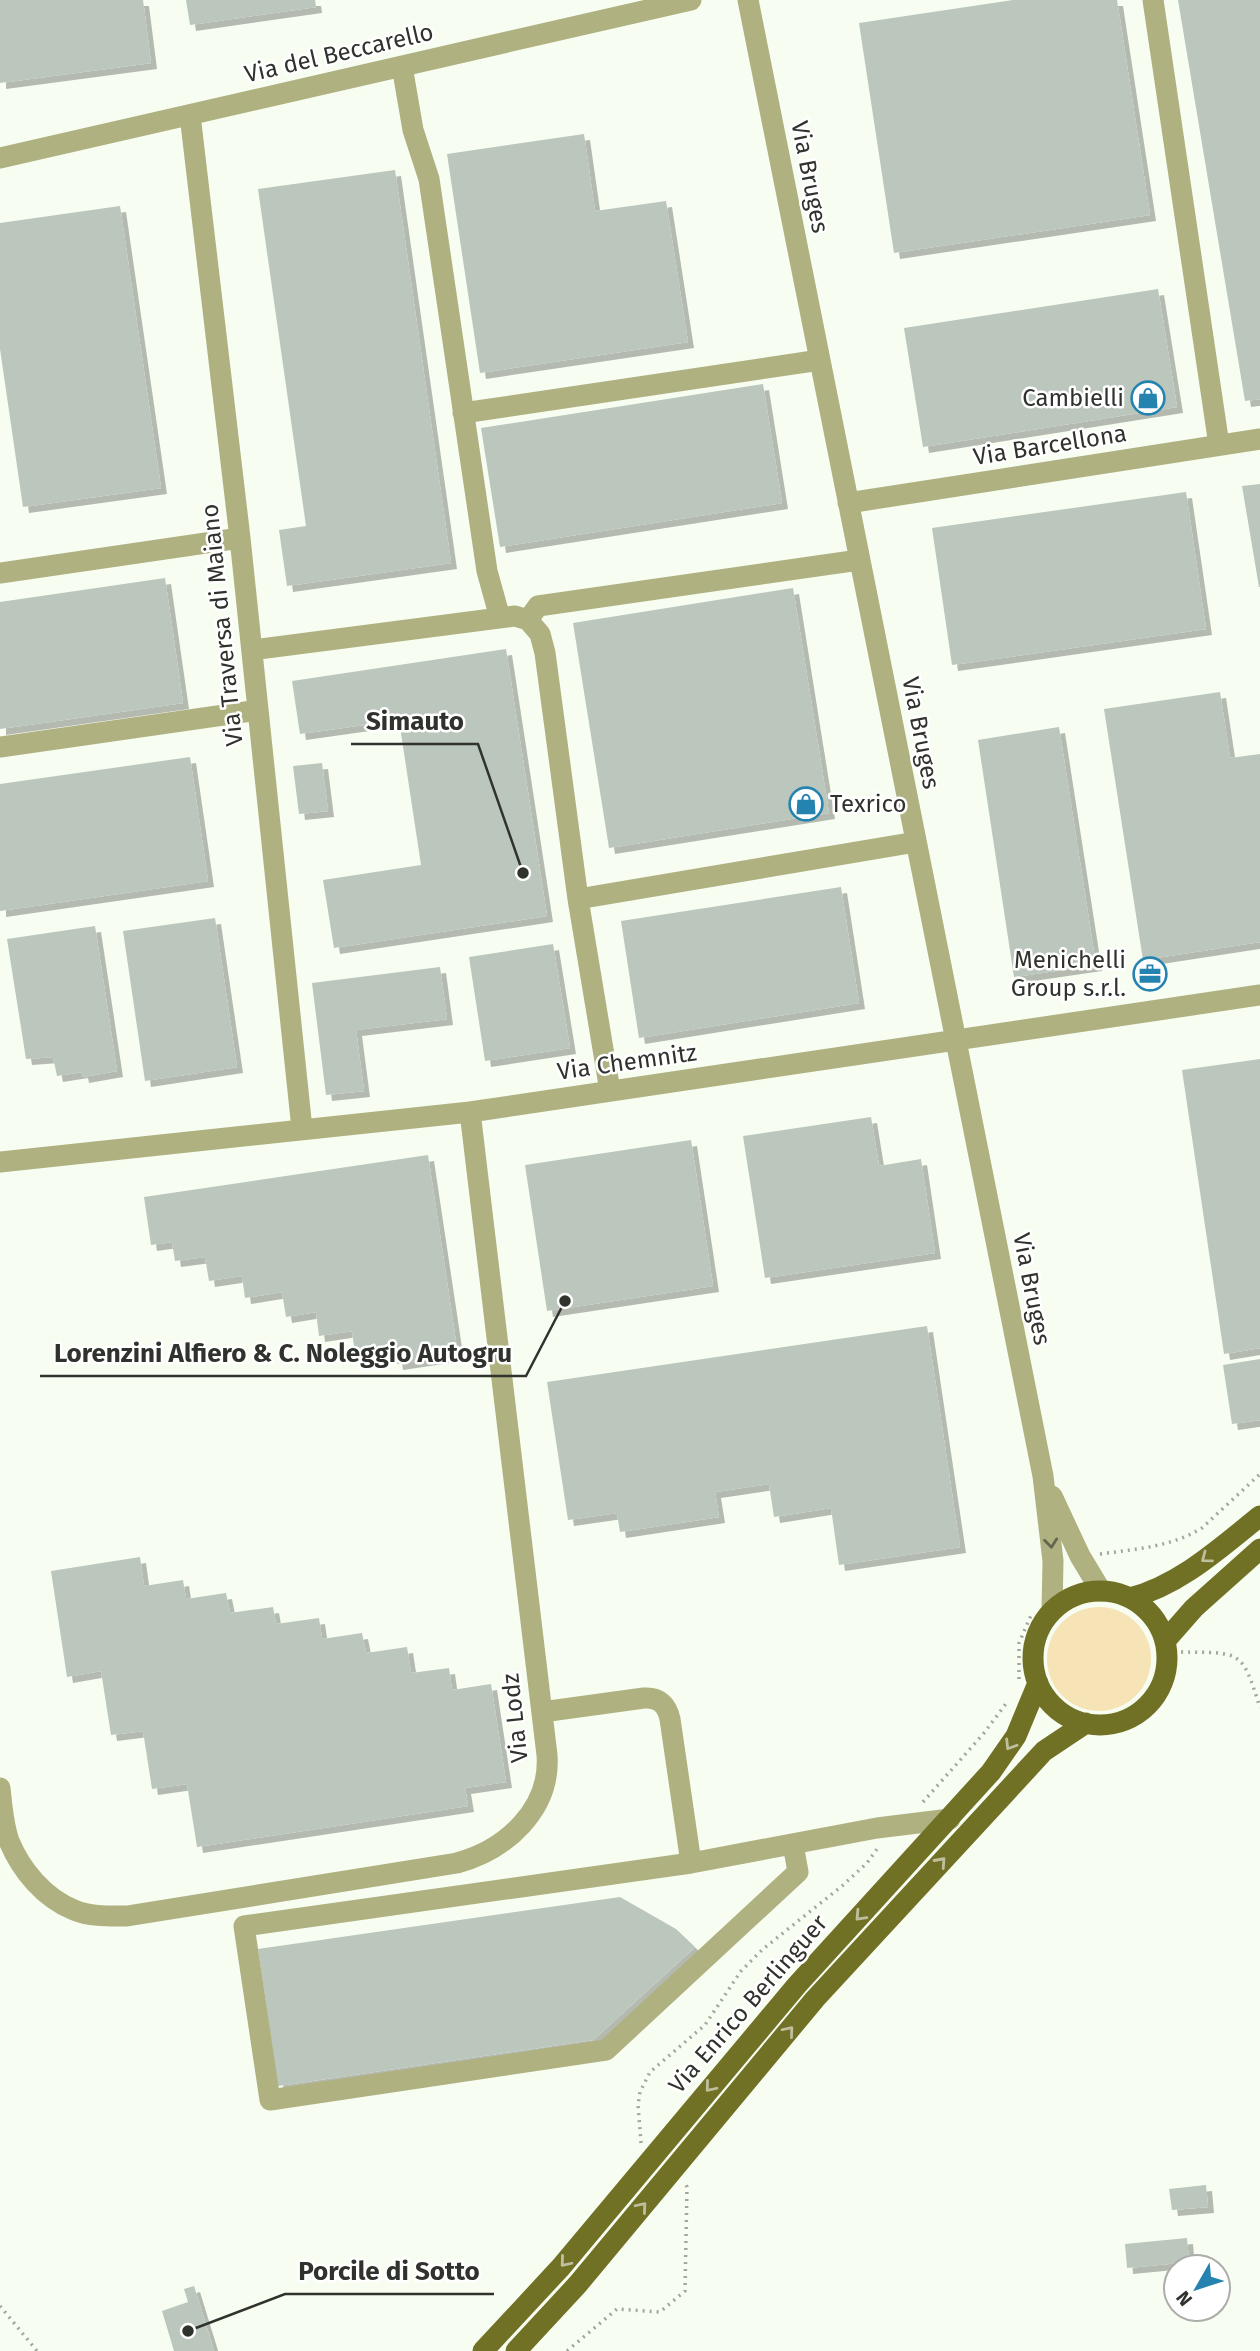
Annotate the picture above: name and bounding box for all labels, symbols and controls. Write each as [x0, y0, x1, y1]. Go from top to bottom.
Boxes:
street label: Via del Beccarello [242, 18, 436, 88]
street label: Via Bruges [785, 118, 835, 236]
shop icon: Cambielli [1129, 379, 1167, 417]
place label: Cambielli [1022, 384, 1124, 412]
street label: Via Barcellona [971, 419, 1129, 471]
street label: Via Traversa di Maiano [195, 502, 249, 748]
street label: Via Bruges [896, 674, 946, 792]
callout: Simauto [351, 697, 478, 744]
text: Simauto [366, 706, 464, 737]
shop icon: Texrico [787, 785, 825, 823]
place label: Texrico [830, 790, 907, 818]
place label: Menichelli Group s.r.l. [1011, 946, 1126, 1002]
office icon: Menichelli Group s.r.l. [1131, 955, 1169, 993]
street label: Via Chemnitz [556, 1038, 698, 1086]
street label: Via Bruges [1007, 1230, 1057, 1348]
callout: Lorenzini Alfiero & C. Noleggio Autogru [40, 1329, 526, 1376]
text: Lorenzini Alfiero & C. Noleggio Autogru [54, 1338, 512, 1369]
one-way arrow [1043, 1537, 1058, 1549]
one-way arrow [1201, 1550, 1214, 1563]
street label: Via Lodz [496, 1672, 534, 1764]
one-way arrow [1006, 1738, 1019, 1751]
one-way arrow [933, 1857, 945, 1870]
one-way arrow [856, 1908, 869, 1921]
street label: Via Enrico Berlinguer [663, 1909, 833, 2099]
one-way arrow [781, 2026, 793, 2039]
one-way arrow [706, 2078, 718, 2091]
one-way arrow [633, 2203, 646, 2215]
callout: Porcile di Sotto [285, 2247, 494, 2294]
north arrow [1162, 2253, 1232, 2323]
one-way arrow [561, 2254, 573, 2267]
text: Porcile di Sotto [298, 2256, 480, 2287]
text: N [1171, 2286, 1197, 2311]

